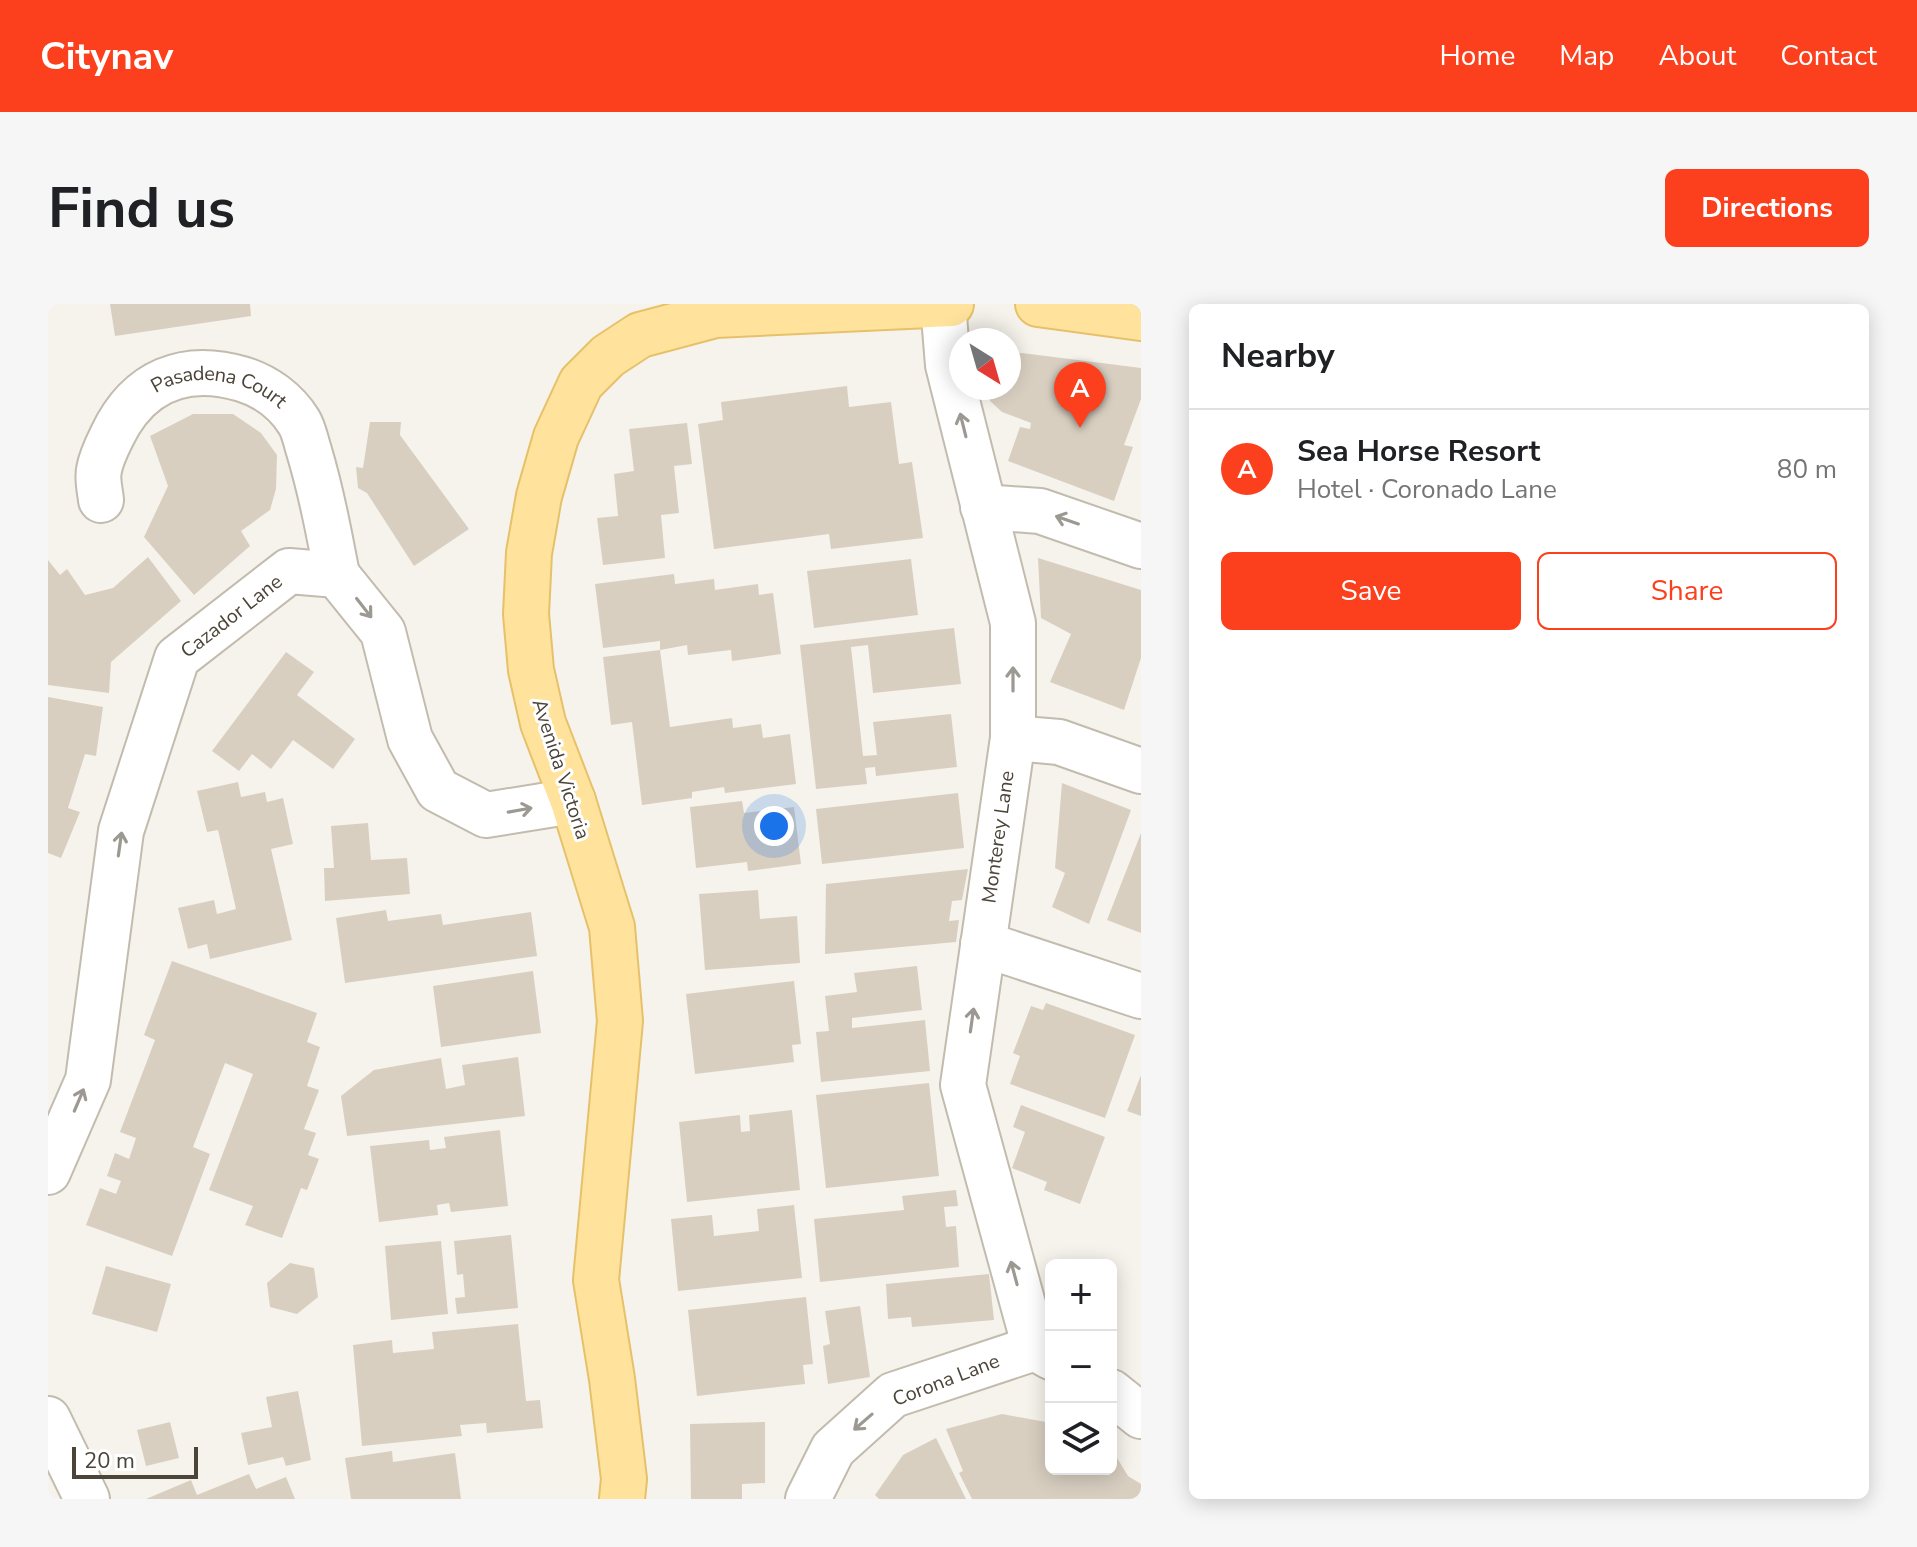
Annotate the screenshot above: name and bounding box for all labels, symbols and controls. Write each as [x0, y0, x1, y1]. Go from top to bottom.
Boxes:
text: Citynav [40, 31, 173, 82]
text: Home [1440, 37, 1515, 75]
text: Map [1559, 37, 1614, 75]
text: About [1658, 37, 1736, 75]
text: Contact [1780, 37, 1877, 75]
button: Directions [1665, 169, 1869, 247]
text: Find us [48, 170, 235, 247]
north arrow [949, 328, 1021, 400]
text: Nearby [1221, 333, 1335, 379]
street label: Pasadena Court [146, 359, 294, 414]
pin: A [1054, 362, 1106, 428]
one-way arrow [955, 413, 970, 439]
text: Sea Horse Resort [1297, 431, 1540, 472]
text: A [1237, 452, 1257, 487]
text: 80 m [1777, 452, 1837, 487]
text: Hotel · Coronado Lane [1297, 472, 1557, 507]
one-way arrow [1055, 512, 1080, 527]
button: Save [1221, 552, 1521, 630]
button: Share [1537, 552, 1837, 630]
street label: Cazador Lane [175, 568, 288, 664]
one-way arrow [355, 597, 373, 618]
one-way arrow [1005, 666, 1021, 693]
street label: Avenida Victoria [526, 695, 596, 843]
street label: Monterey Lane [975, 769, 1021, 905]
one-way arrow [507, 801, 533, 816]
your location [754, 806, 794, 846]
one-way arrow [113, 832, 128, 857]
one-way arrow [965, 1008, 980, 1033]
one-way arrow [72, 1088, 87, 1113]
map controls [1045, 1259, 1117, 1475]
button: + [1045, 1259, 1117, 1331]
one-way arrow [1006, 1260, 1021, 1286]
button: − [1045, 1331, 1117, 1403]
street label: Corona Lane [889, 1347, 1003, 1413]
button: layers [1045, 1403, 1117, 1475]
one-way arrow [853, 1413, 873, 1431]
scale bar [72, 1443, 198, 1479]
text: 20 m [84, 1446, 135, 1476]

